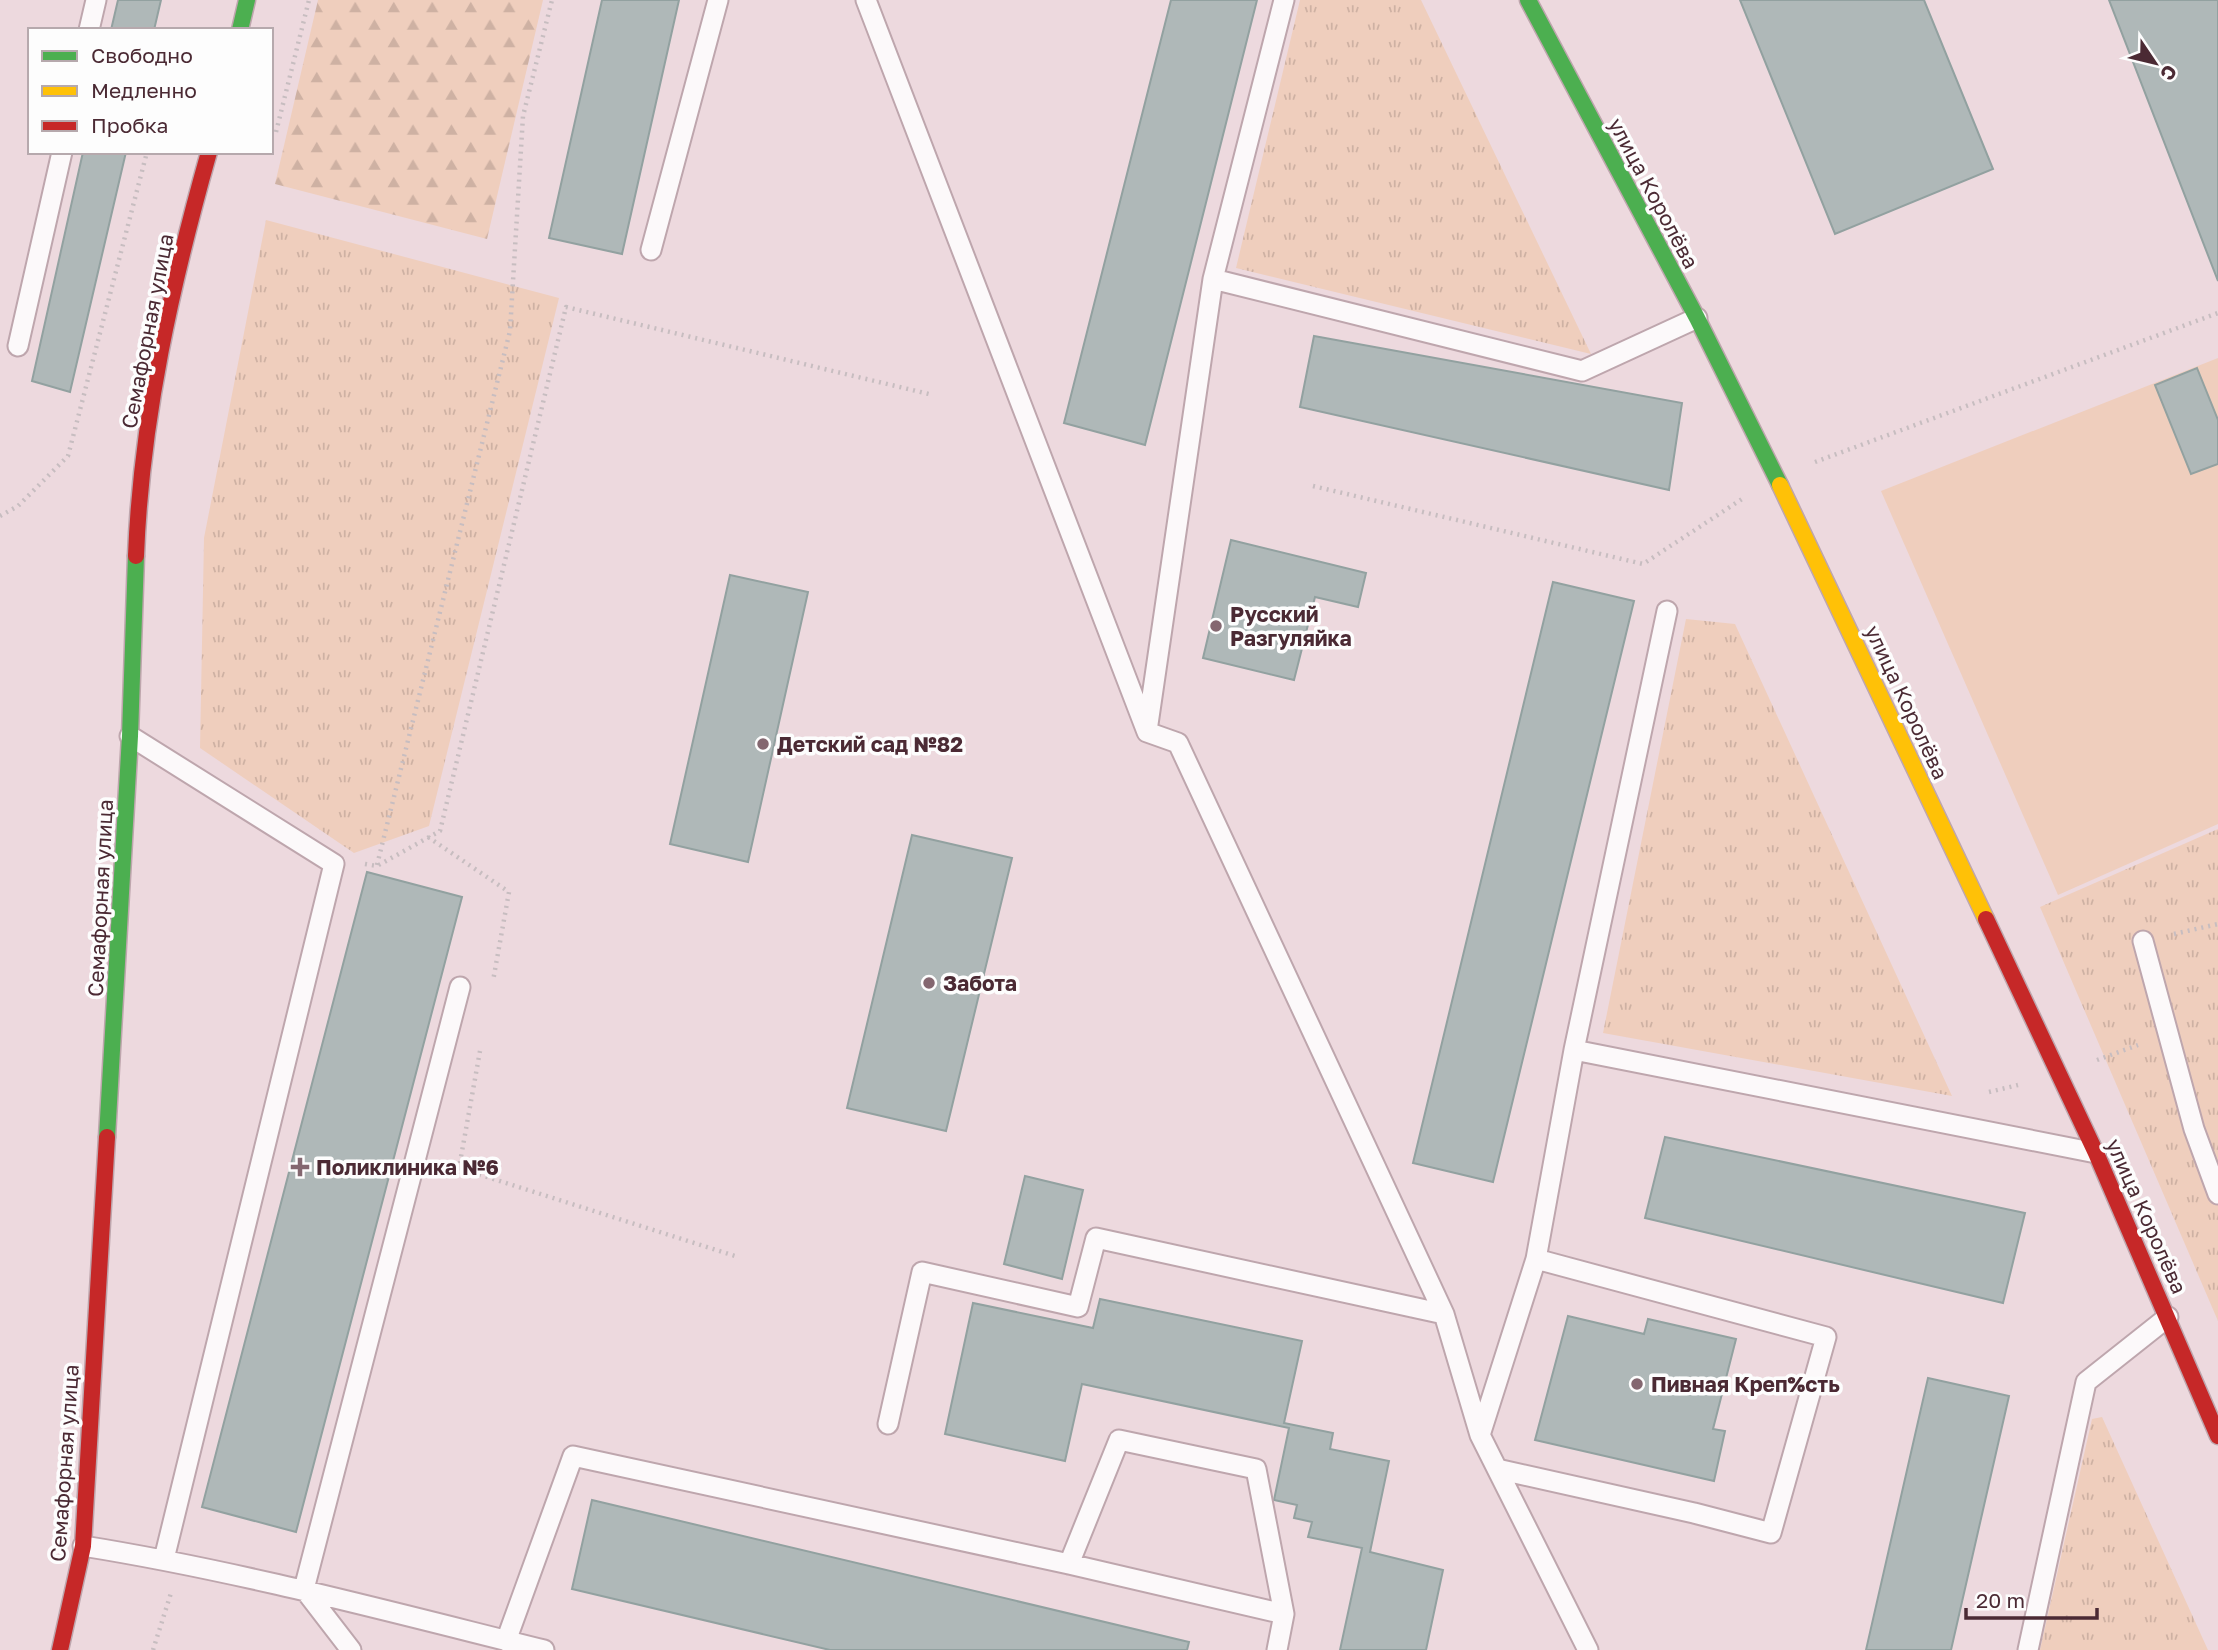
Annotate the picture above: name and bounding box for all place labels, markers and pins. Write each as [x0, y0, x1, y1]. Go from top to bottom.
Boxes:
place label: Русский Разгуляйка [1230, 601, 1352, 651]
marker: Русский Разгуляйка [1208, 618, 1224, 634]
place label: Детский сад №82 [777, 731, 963, 757]
marker: Детский сад №82 [755, 736, 771, 752]
place label: Забота [943, 970, 1017, 996]
marker: Забота [921, 975, 937, 991]
place label: Поликлиника №6 [316, 1154, 499, 1180]
marker: Поликлиника №6 [290, 1157, 310, 1177]
place label: Пивная Креп%сть [1651, 1371, 1840, 1397]
marker: Пивная Креп%сть [1629, 1376, 1645, 1392]

